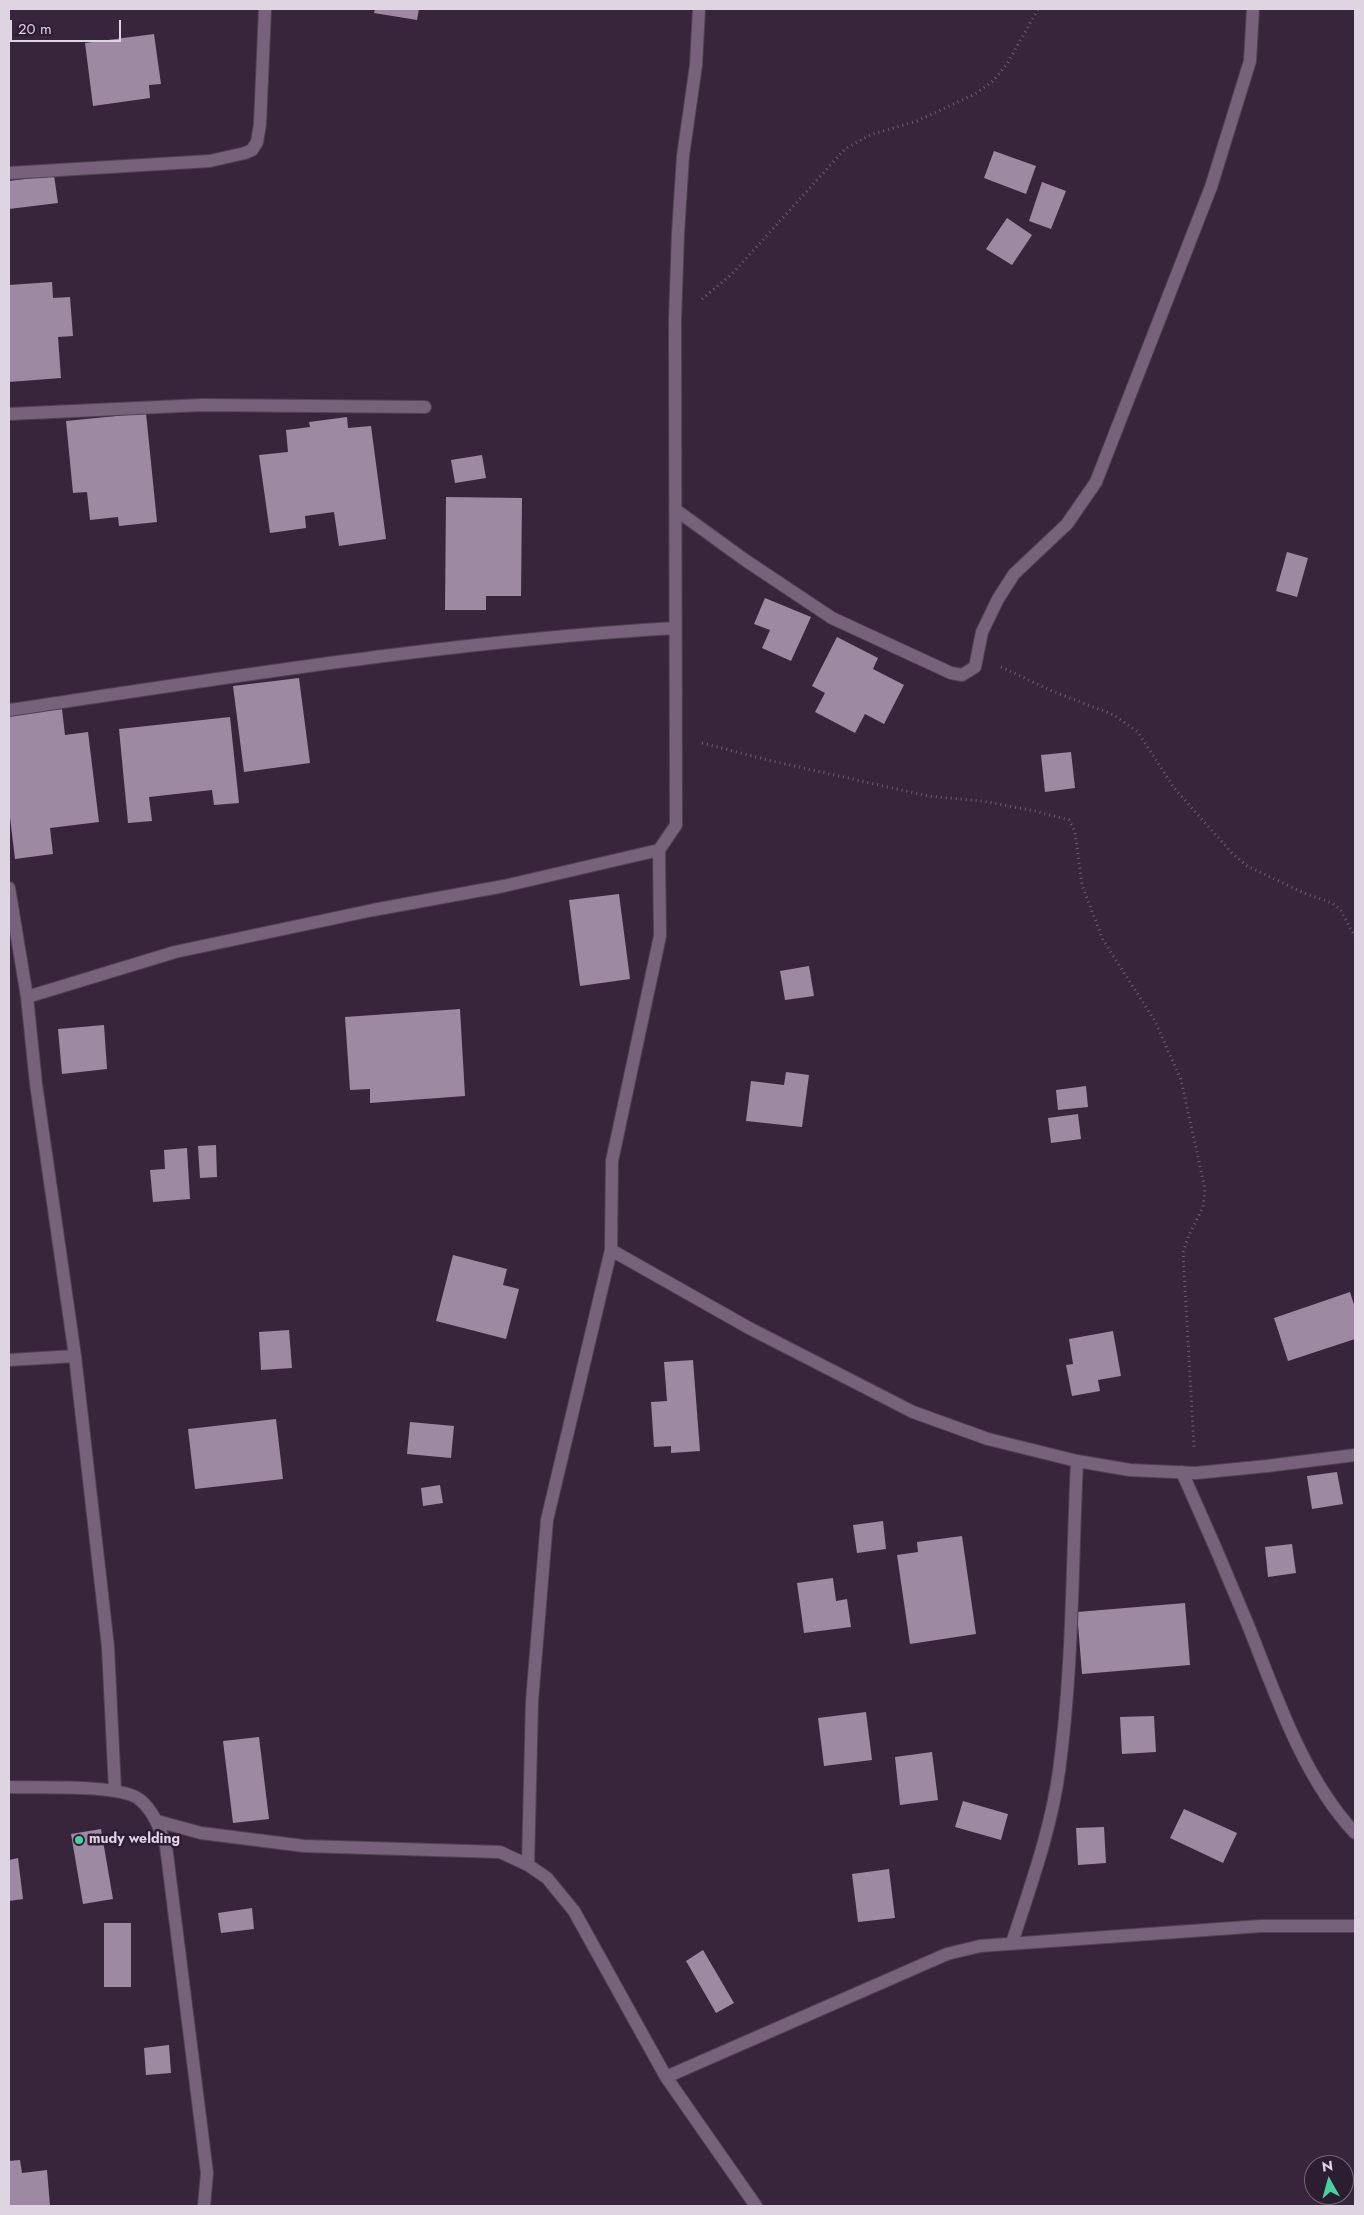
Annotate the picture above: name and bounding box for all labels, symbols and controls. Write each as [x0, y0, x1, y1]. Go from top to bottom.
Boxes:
scale bar [12, 10, 124, 42]
text: 20 m [18, 18, 52, 40]
place label: mudy welding [89, 1832, 180, 1848]
marker: mudy welding [73, 1834, 85, 1846]
north arrow [1304, 2155, 1354, 2205]
text: N [1321, 2156, 1334, 2177]

